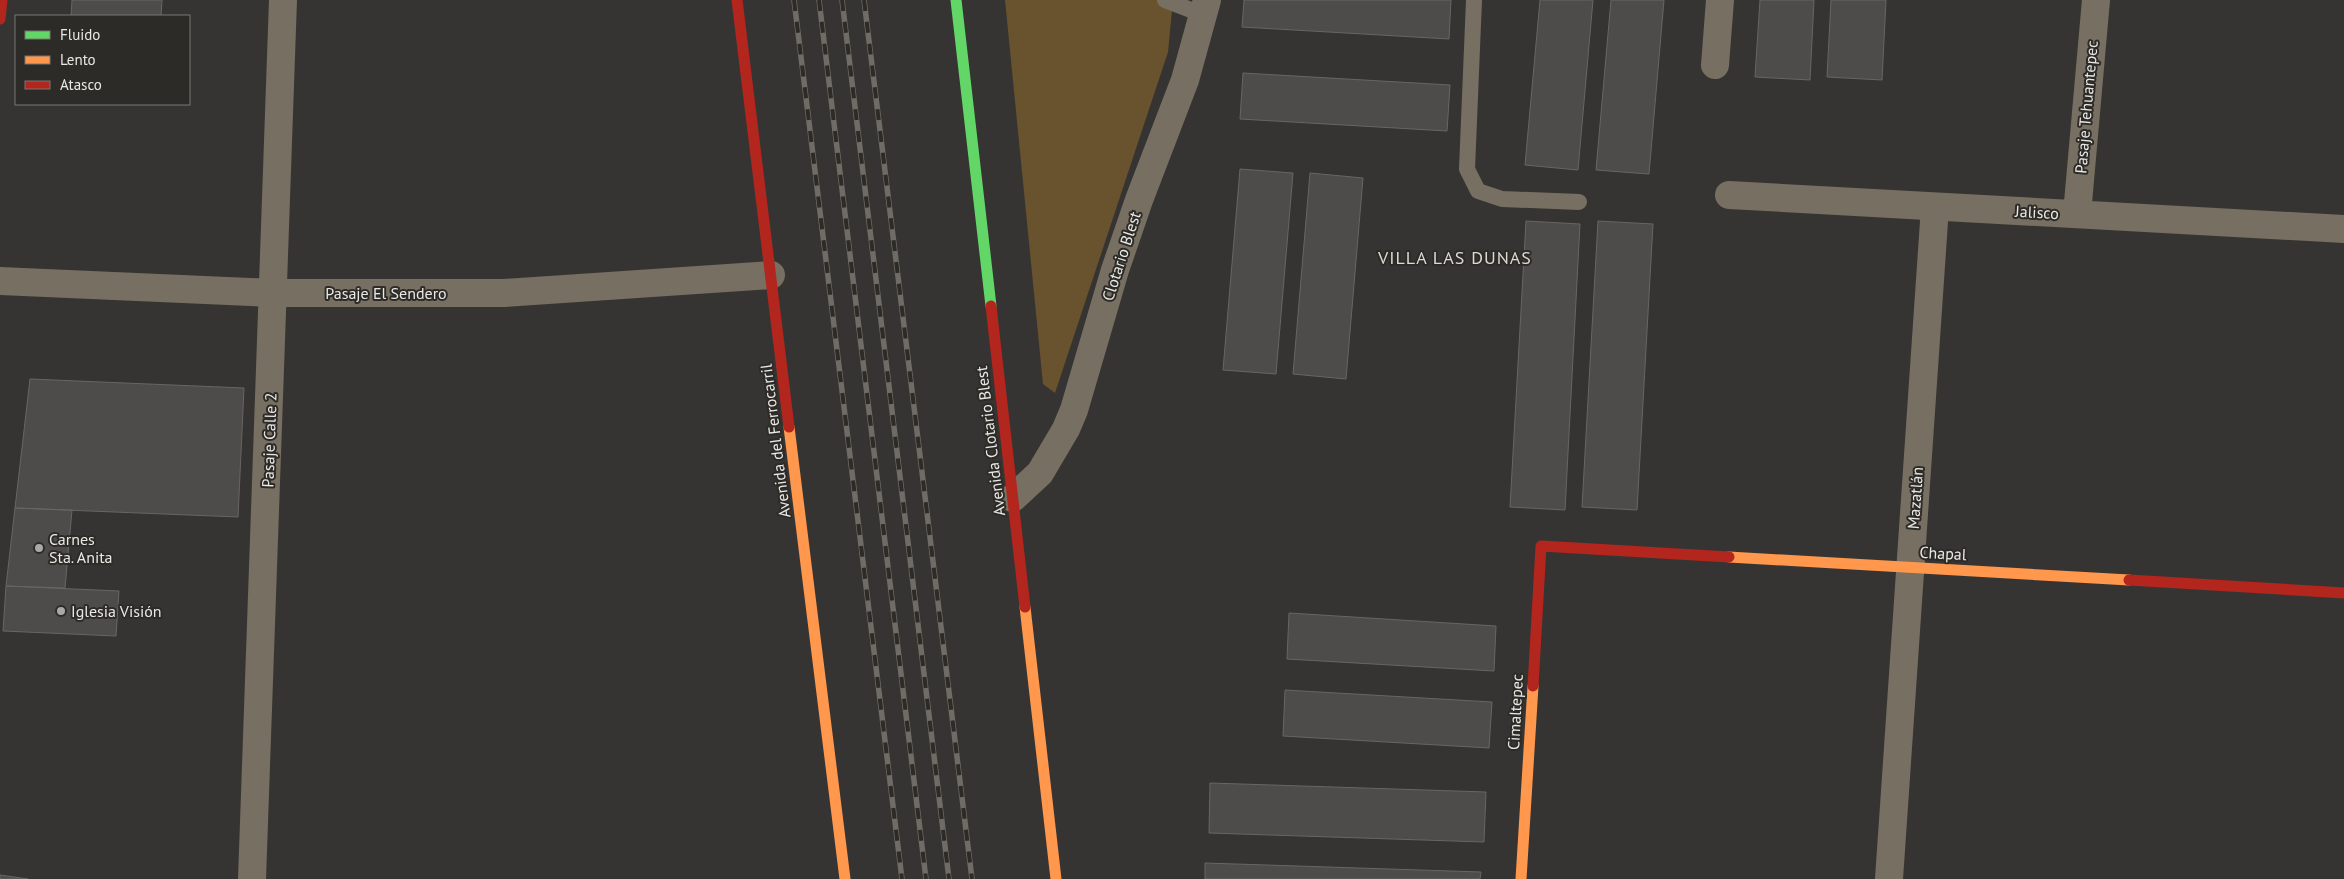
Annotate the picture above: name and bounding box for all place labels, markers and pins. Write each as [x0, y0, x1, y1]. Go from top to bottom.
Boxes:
place label: Carnes Sta. Anita [49, 529, 113, 567]
marker: Carnes Sta. Anita [33, 542, 45, 554]
place label: Iglesia Visión [71, 601, 162, 621]
marker: Iglesia Visión [55, 605, 67, 617]

